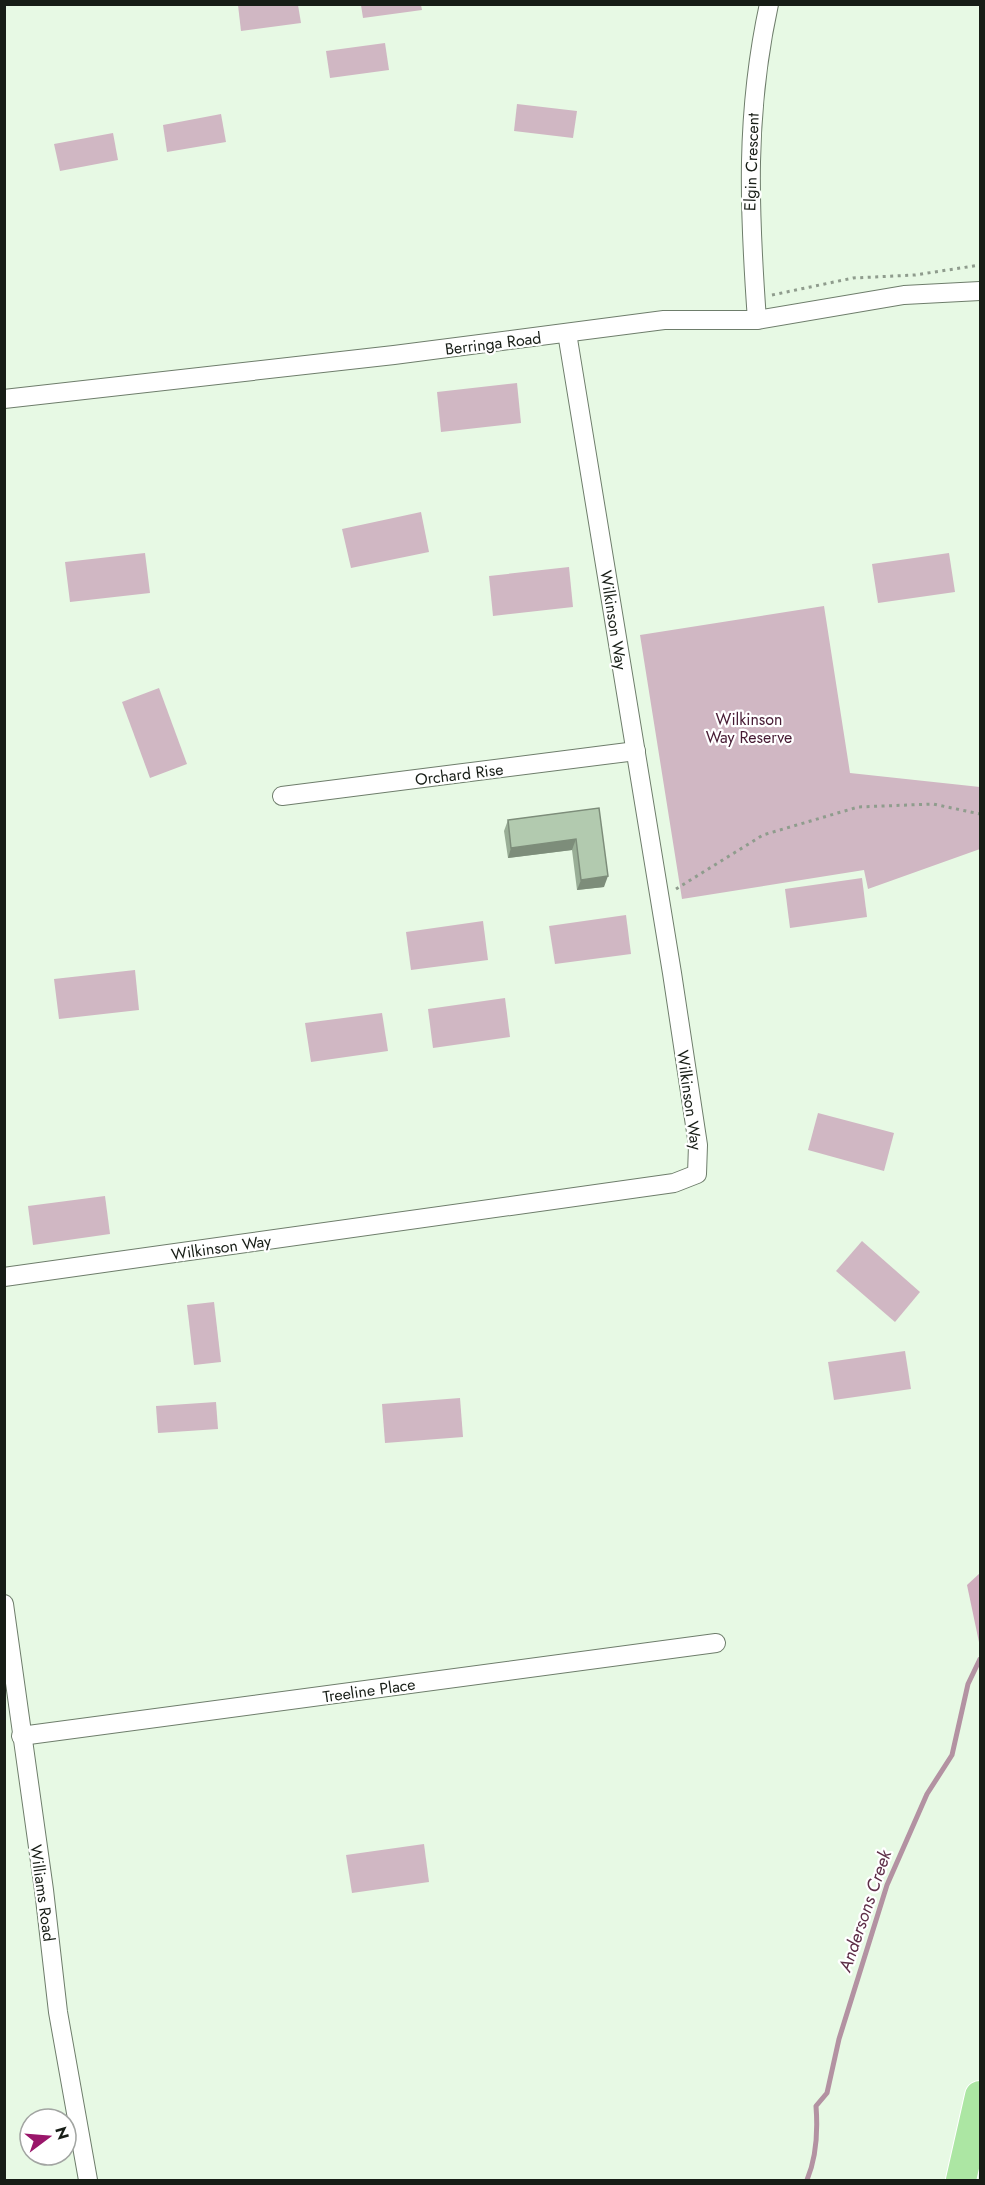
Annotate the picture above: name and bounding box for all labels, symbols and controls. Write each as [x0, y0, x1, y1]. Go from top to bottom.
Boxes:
street label: Elgin Crescent [738, 112, 765, 211]
street label: Berringa Road [444, 326, 543, 361]
street label: Wilkinson Way [594, 569, 633, 672]
park label: Wilkinson Way Reserve [706, 708, 792, 749]
street label: Orchard Rise [414, 758, 505, 791]
street label: Wilkinson Way [671, 1049, 708, 1152]
street label: Wilkinson Way [170, 1229, 273, 1266]
street label: Treeline Place [321, 1673, 417, 1708]
street label: Williams Road [24, 1843, 61, 1943]
water label: Andersons Creek [832, 1845, 898, 1976]
north arrow [18, 2107, 78, 2167]
text: N [49, 2124, 75, 2142]

